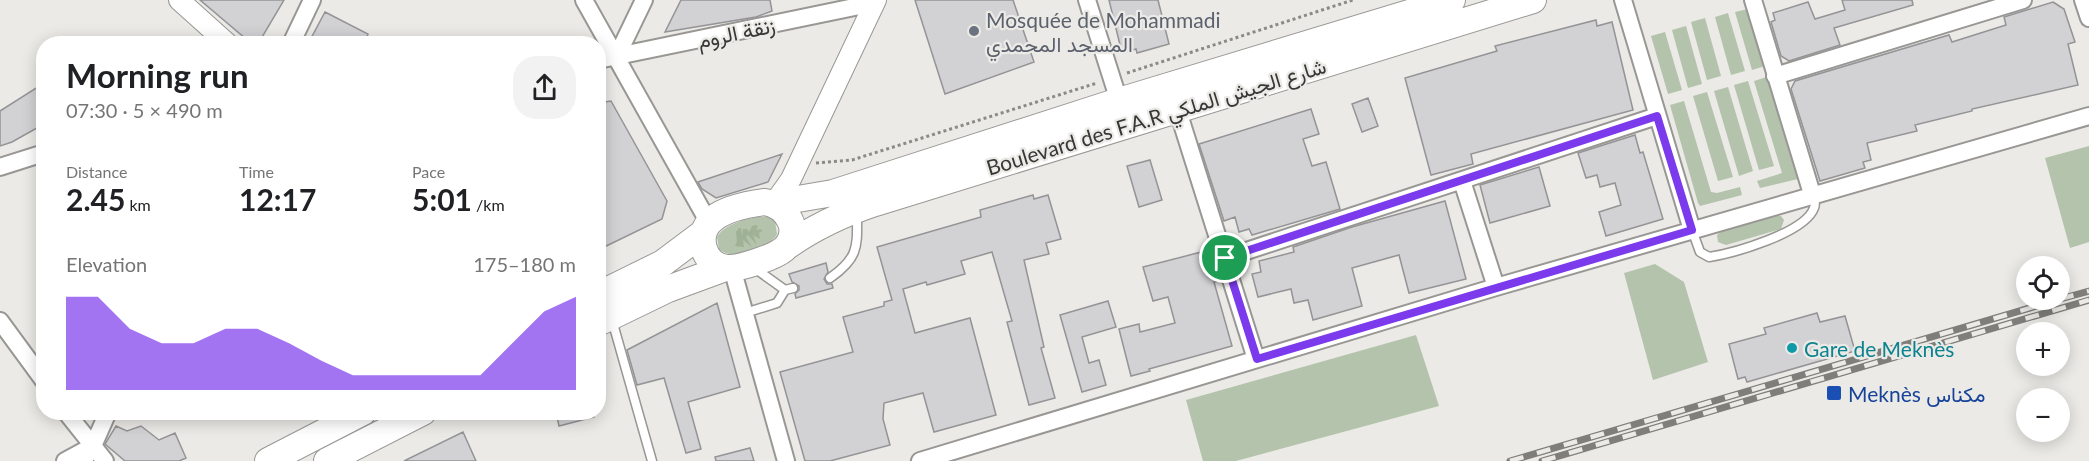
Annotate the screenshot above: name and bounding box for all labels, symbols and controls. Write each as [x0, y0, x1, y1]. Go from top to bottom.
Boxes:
place label: Mosquée de Mohammadi المسجد المحمدي [986, 7, 1220, 62]
street label: زنقة الروم [695, 12, 778, 55]
marker: Mosquée de Mohammadi المسجد المحمدي [967, 24, 981, 38]
street label: Boulevard des F.A.R شارع الجيش الملكي [983, 52, 1331, 185]
text: Morning run [66, 55, 249, 95]
button: share [513, 56, 576, 119]
text: 07:30 · 5 × 490 m [66, 98, 223, 122]
text: Distance [66, 162, 127, 181]
text: Time [239, 162, 274, 181]
text: Pace [412, 162, 445, 181]
text: 2.45 [66, 181, 125, 217]
text: 12:17 [239, 181, 316, 217]
text: 5:01 [412, 181, 472, 217]
text: km [125, 195, 151, 214]
text: /km [472, 195, 505, 214]
pin [1199, 232, 1250, 283]
icon: arrive [1208, 241, 1241, 274]
text: Elevation [66, 252, 147, 276]
text: 175–180 m [473, 252, 576, 276]
map controls [2016, 256, 2070, 442]
button: locate [2016, 256, 2070, 310]
button: + [2016, 322, 2070, 376]
place label: Gare de Meknès [1804, 336, 1954, 361]
marker: Gare de Meknès [1785, 341, 1799, 355]
place label: Meknès مكناس [1848, 381, 1986, 407]
marker: Meknès مكناس [1825, 384, 1843, 402]
button: − [2016, 388, 2070, 442]

